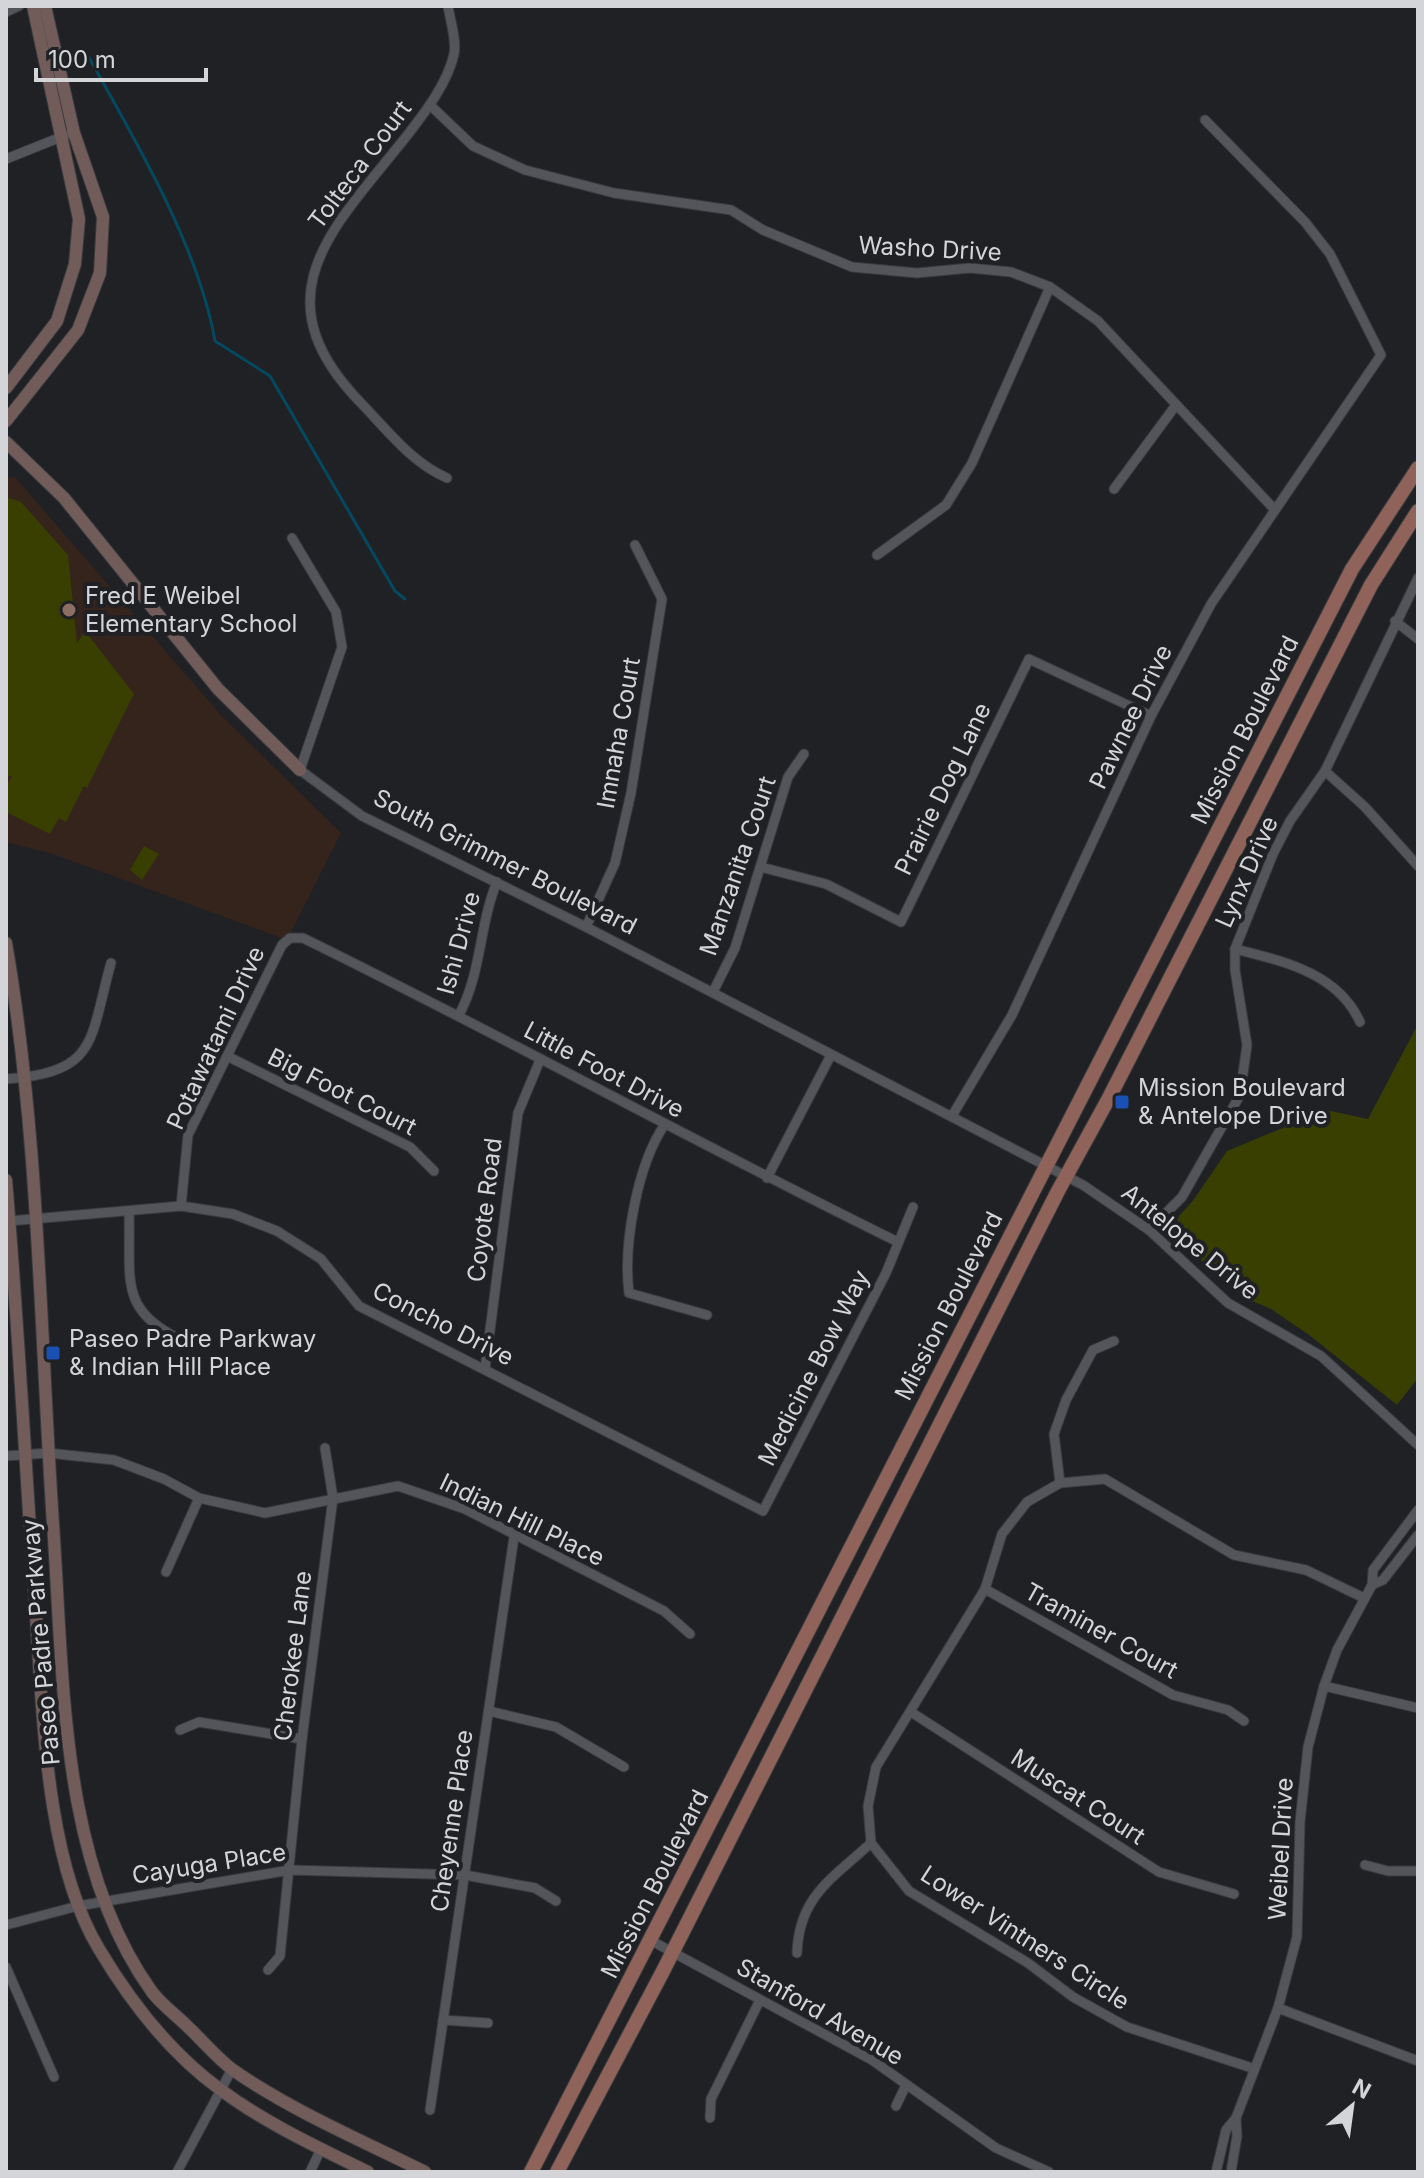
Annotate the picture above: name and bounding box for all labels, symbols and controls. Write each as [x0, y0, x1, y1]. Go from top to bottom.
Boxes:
scale bar [36, 32, 206, 82]
text: 100 m [48, 45, 116, 74]
street label: Tolteca Court [302, 95, 417, 235]
street label: Washo Drive [858, 230, 1002, 267]
place label: Fred E Weibel Elementary School [85, 581, 297, 638]
marker: Fred E Weibel Elementary School [60, 601, 78, 619]
street label: Mission Boulevard [1184, 631, 1305, 829]
street label: Pawnee Drive [1083, 640, 1178, 794]
street label: Imnaha Court [591, 655, 646, 811]
street label: Prairie Dog Lane [888, 698, 997, 880]
street label: Manzanita Court [693, 772, 782, 959]
street label: South Grimmer Boulevard [369, 782, 642, 941]
street label: Lynx Drive [1209, 812, 1284, 932]
street label: Ishi Drive [431, 888, 486, 998]
street label: Potawatami Drive [160, 942, 271, 1134]
street label: Little Foot Drive [519, 1015, 689, 1124]
street label: Big Foot Court [263, 1042, 422, 1142]
place label: Mission Boulevard & Antelope Drive [1138, 1073, 1346, 1130]
marker: Mission Boulevard & Antelope Drive [1113, 1093, 1131, 1111]
street label: Coyote Road [461, 1136, 508, 1284]
street label: Antelope Drive [1116, 1178, 1265, 1306]
street label: Mission Boulevard [888, 1207, 1009, 1405]
street label: Medicine Bow Way [752, 1265, 875, 1470]
street label: Concho Drive [368, 1276, 519, 1372]
place label: Paseo Padre Parkway & Indian Hill Place [69, 1324, 316, 1381]
marker: Paseo Padre Parkway & Indian Hill Place [44, 1344, 62, 1362]
street label: Indian Hill Place [435, 1467, 609, 1572]
street label: Paseo Padre Parkway [15, 1518, 66, 1766]
street label: Cherokee Lane [268, 1569, 317, 1743]
street label: Traminer Court [1020, 1576, 1183, 1685]
street label: Cheyenne Place [424, 1728, 479, 1914]
street label: Muscat Court [1006, 1742, 1151, 1851]
street label: Weibel Drive [1262, 1777, 1299, 1921]
street label: Mission Boulevard [594, 1785, 715, 1983]
street label: Cayuga Place [130, 1837, 288, 1890]
street label: Lower Vintners Circle [915, 1859, 1135, 2016]
street label: Stanford Avenue [732, 1952, 909, 2071]
north arrow [1312, 2066, 1392, 2146]
text: N [1348, 2073, 1375, 2104]

